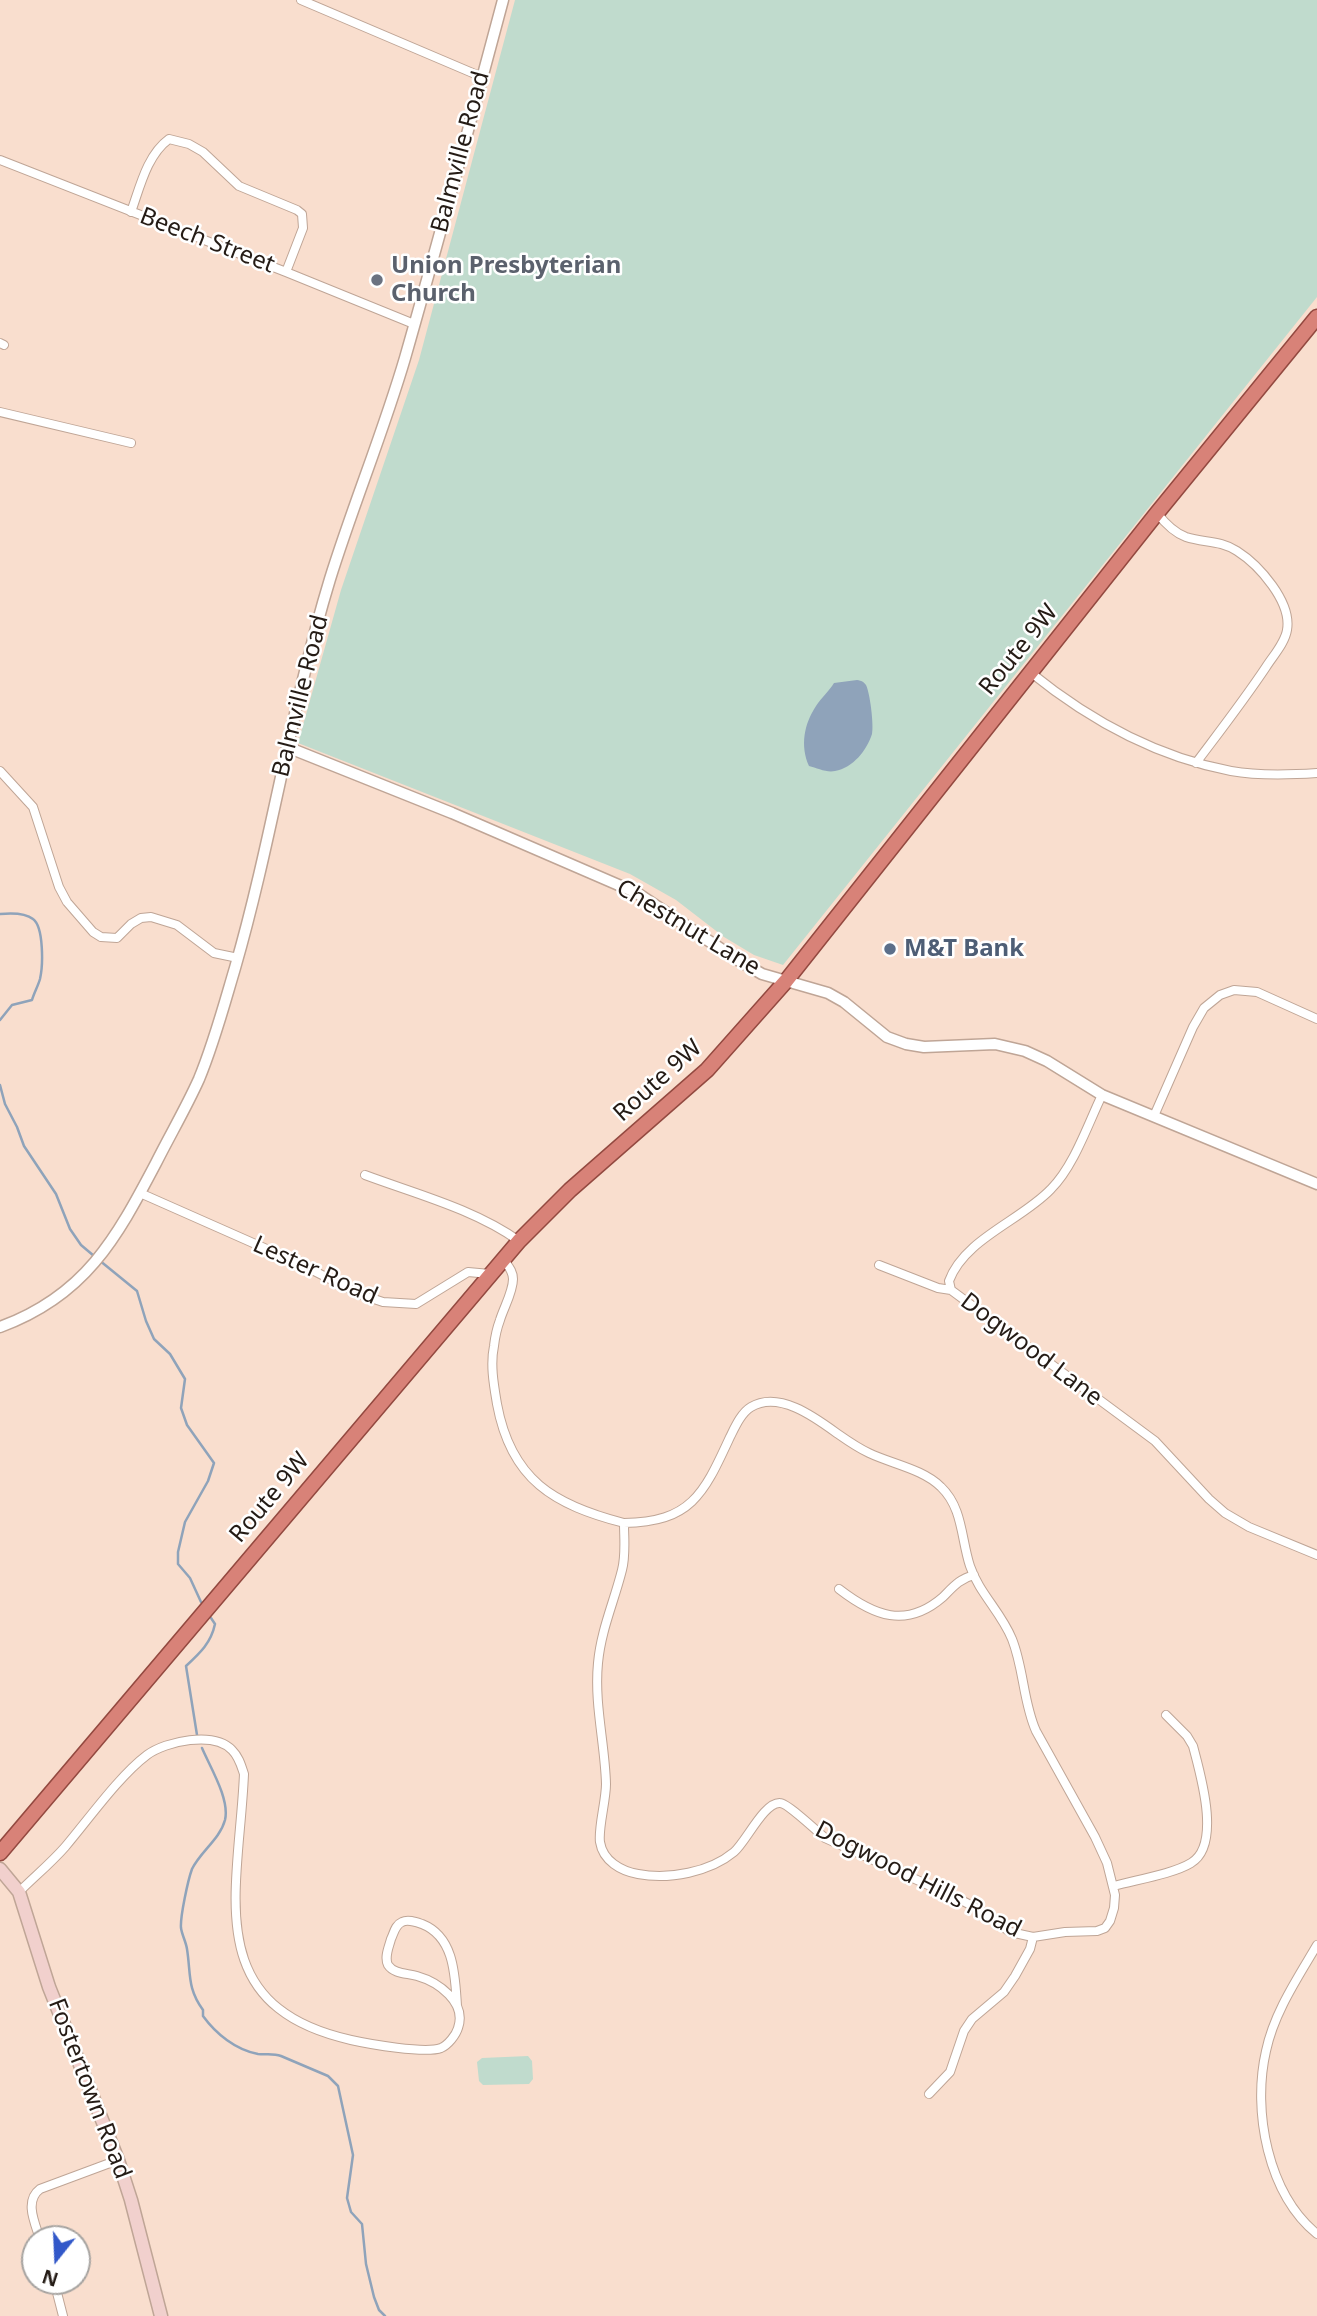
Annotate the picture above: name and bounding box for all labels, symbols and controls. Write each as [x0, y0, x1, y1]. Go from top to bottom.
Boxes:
street label: Balmville Road [426, 68, 496, 236]
street label: Beech Street [135, 202, 279, 280]
place label: Union Presbyterian Church [391, 252, 621, 308]
marker: Union Presbyterian Church [369, 272, 385, 288]
street label: Route 9W [974, 599, 1064, 701]
street label: Balmville Road [267, 612, 335, 780]
street label: Chestnut Lane [611, 874, 765, 982]
place label: M&T Bank [904, 935, 1024, 963]
marker: M&T Bank [882, 941, 898, 957]
street label: Route 9W [608, 1034, 708, 1128]
street label: Lester Road [248, 1231, 382, 1311]
street label: Dogwood Lane [954, 1287, 1108, 1413]
street label: Route 9W [224, 1447, 316, 1549]
street label: Dogwood Hills Road [810, 1816, 1026, 1944]
street label: Fostertown Road [41, 1995, 137, 2183]
north arrow [21, 2225, 91, 2295]
text: N [39, 2263, 62, 2293]

